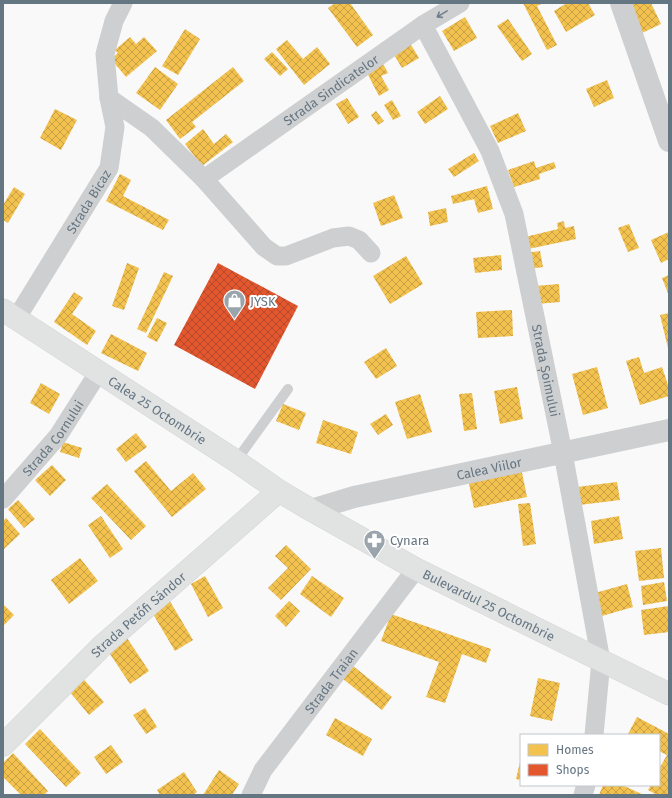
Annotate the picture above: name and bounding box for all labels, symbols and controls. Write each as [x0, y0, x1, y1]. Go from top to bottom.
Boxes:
one-way arrow [437, 10, 448, 18]
street label: Strada Sindicatelor [281, 52, 382, 129]
street label: Strada Bicaz [63, 167, 114, 236]
shop icon: JYSK [222, 288, 248, 321]
place label: JYSK [250, 294, 276, 309]
street label: Strada Șoimului [529, 323, 562, 418]
street label: Calea 25 Octombrie [105, 373, 209, 448]
street label: Strada Cornului [20, 397, 87, 479]
street label: Calea Viilor [455, 455, 523, 483]
pharmacy icon: Cynara [361, 527, 387, 560]
place label: Cynara [390, 533, 429, 548]
street label: Bulevardul 25 Octombrie [420, 567, 557, 644]
street label: Strada Petőfi Sándor [88, 569, 189, 661]
street label: Strada Traian [302, 645, 361, 717]
legend [520, 734, 660, 786]
text: Homes [556, 743, 594, 757]
text: Shops [556, 763, 590, 777]

